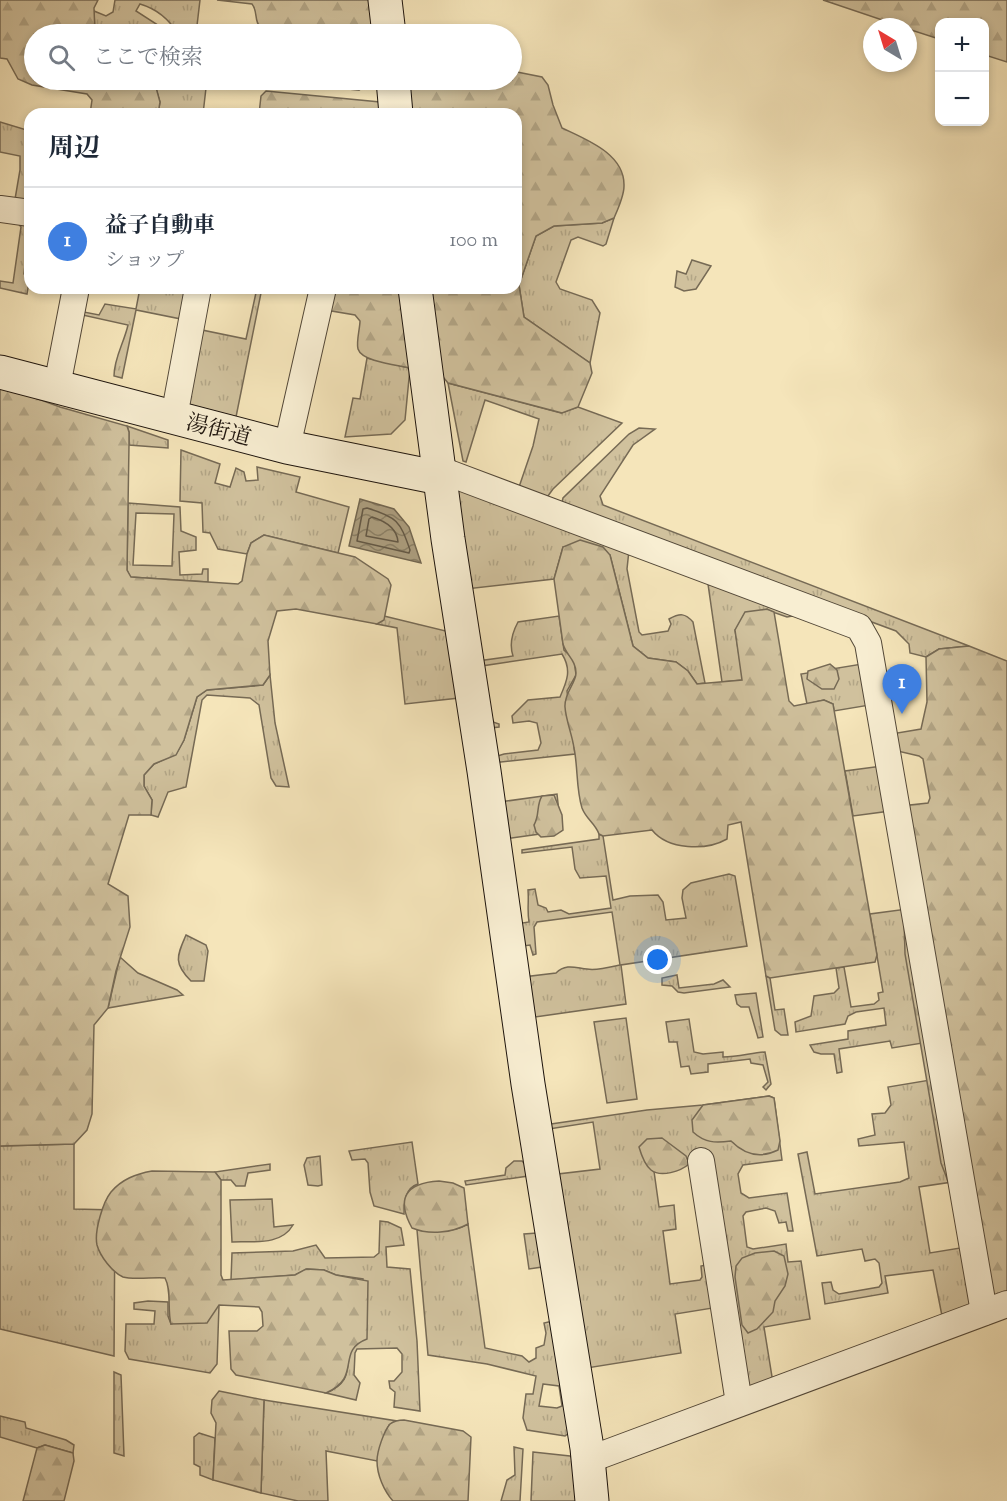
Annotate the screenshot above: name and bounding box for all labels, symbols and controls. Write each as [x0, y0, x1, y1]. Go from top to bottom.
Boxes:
north arrow [863, 18, 917, 72]
map controls [935, 18, 989, 126]
button: + [935, 18, 989, 72]
search box [24, 24, 522, 90]
icon: search [45, 41, 78, 74]
text: ここで検索 [93, 43, 203, 75]
button: − [935, 72, 989, 126]
text: 周辺 [48, 131, 100, 168]
text: 益子自動車 [105, 211, 215, 243]
text: 1 [64, 227, 71, 256]
text: 100 m [449, 227, 498, 256]
text: ショップ [105, 247, 185, 276]
street label: 湯街道 [182, 408, 254, 456]
pin: 1 [882, 664, 922, 714]
your location [643, 945, 672, 974]

